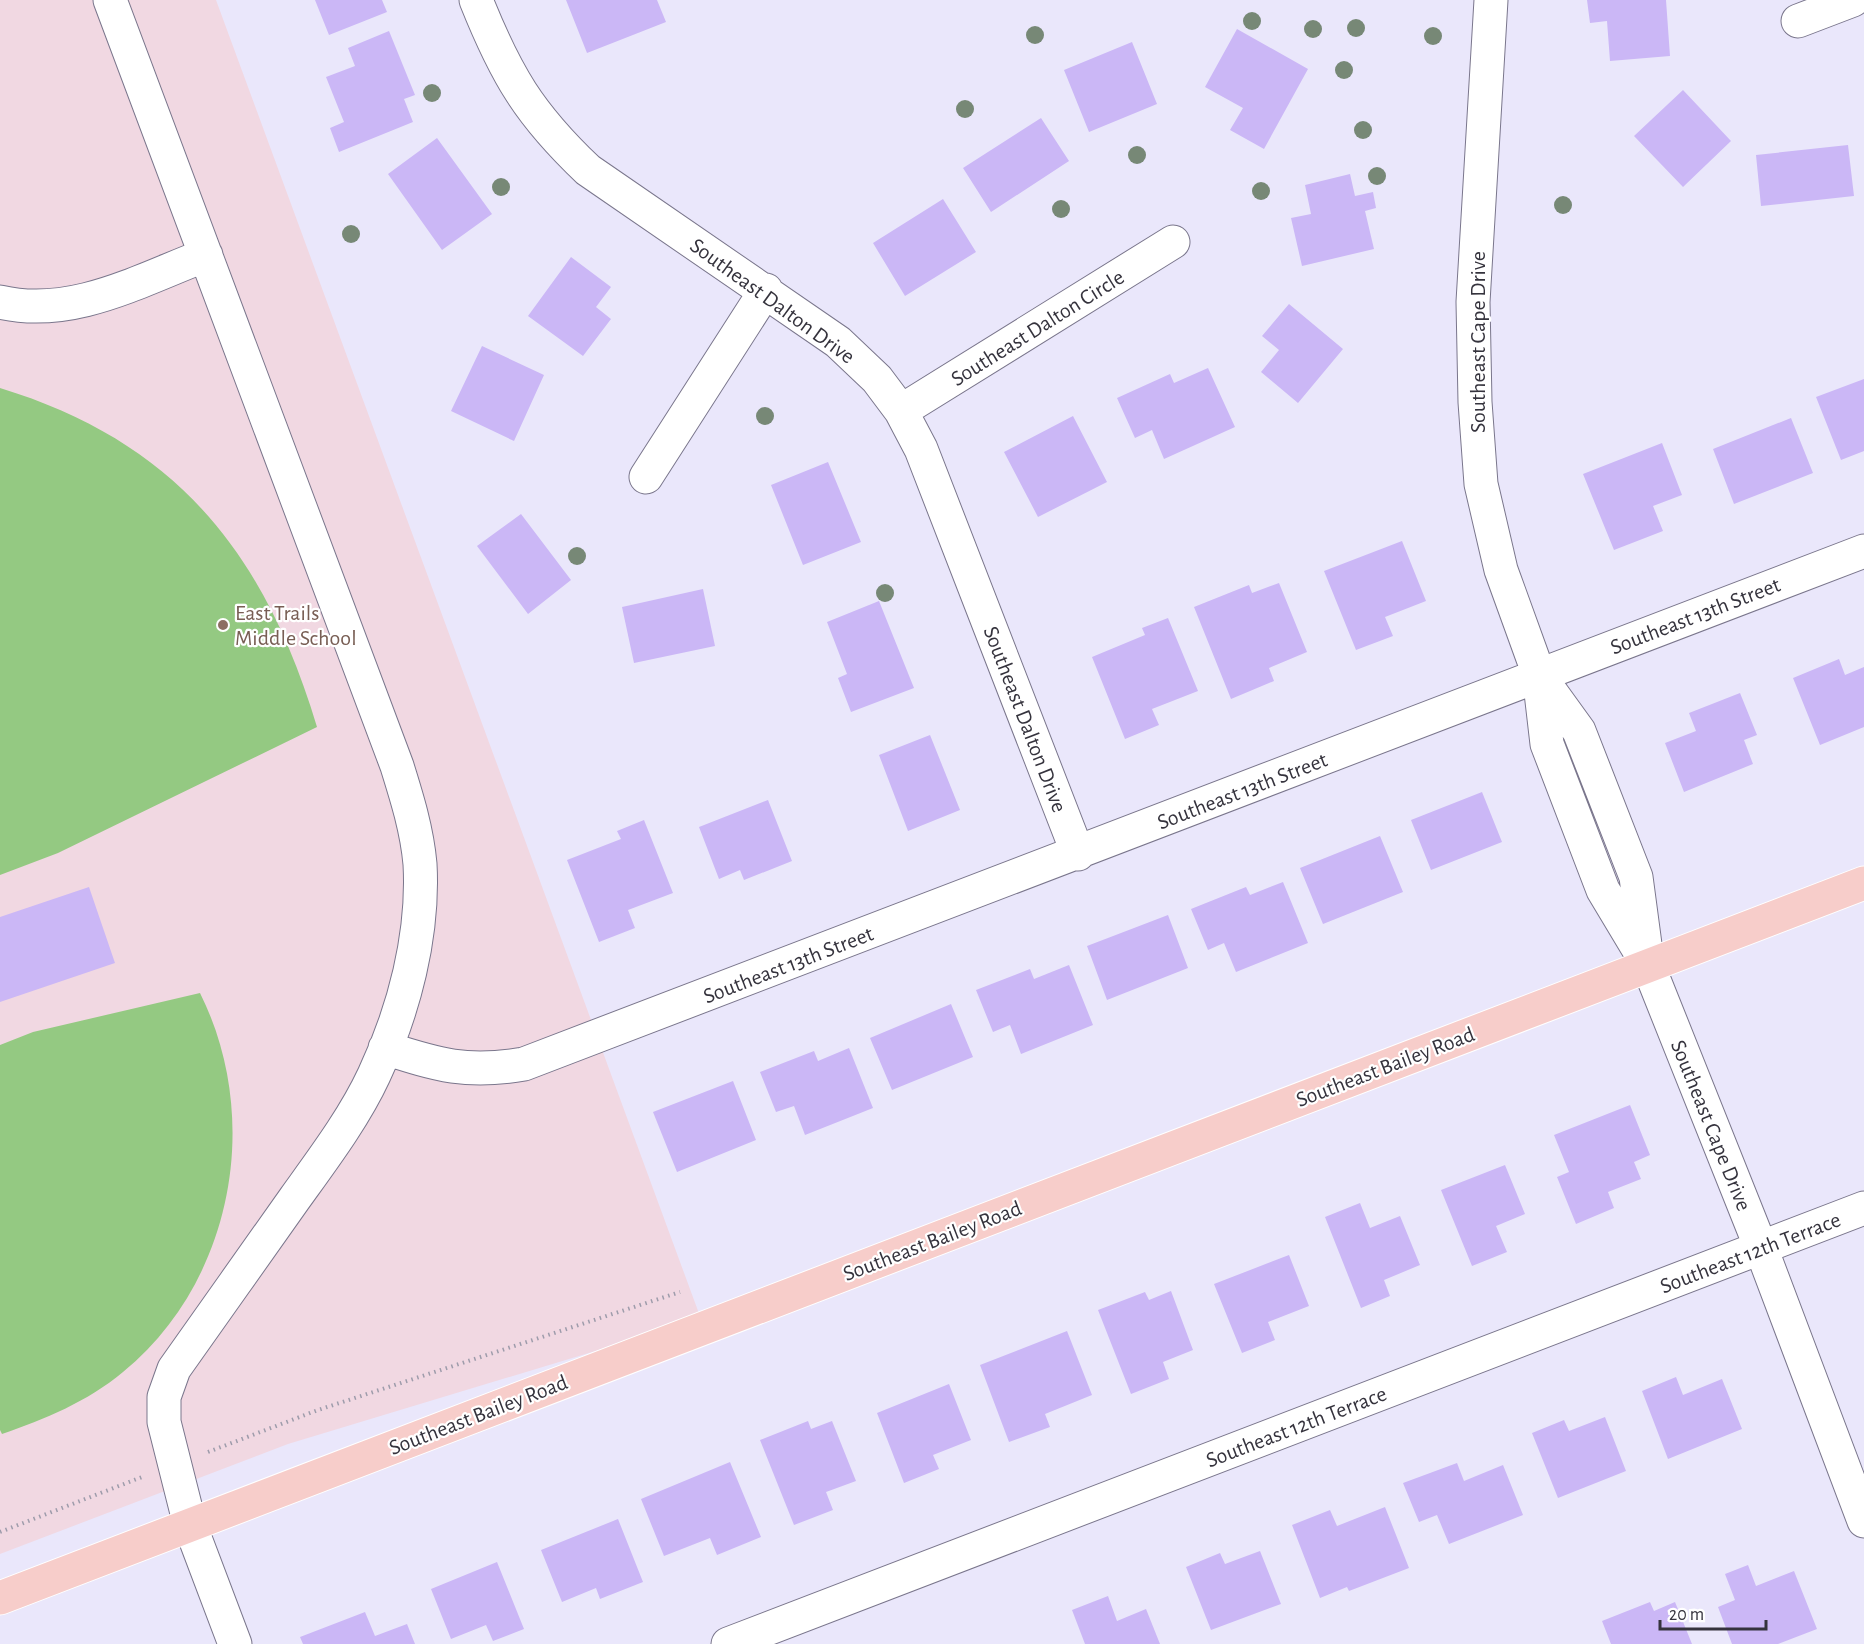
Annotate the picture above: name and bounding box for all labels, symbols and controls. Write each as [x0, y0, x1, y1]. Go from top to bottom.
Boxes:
street label: Southeast Dalton Drive [686, 234, 859, 368]
street label: Southeast Cape Drive [1467, 251, 1489, 433]
street label: Southeast Dalton Circle [947, 266, 1128, 390]
street label: Southeast 13th Street [1607, 573, 1783, 658]
place label: East Trails Middle School [235, 602, 357, 649]
marker: East Trails Middle School [216, 618, 230, 632]
street label: Southeast Dalton Drive [979, 623, 1071, 815]
street label: Southeast 13th Street [1154, 748, 1330, 833]
street label: Southeast 13th Street [700, 922, 876, 1007]
street label: Southeast Bailey Road [1293, 1023, 1478, 1111]
street label: Southeast Cape Drive [1667, 1037, 1755, 1214]
street label: Southeast Bailey Road [840, 1197, 1025, 1285]
street label: Southeast 12th Terrace [1657, 1208, 1844, 1297]
street label: Southeast Bailey Road [386, 1371, 571, 1459]
street label: Southeast 12th Terrace [1203, 1382, 1390, 1471]
scale bar [1660, 1593, 1766, 1631]
text: 20 m [1669, 1606, 1704, 1624]

